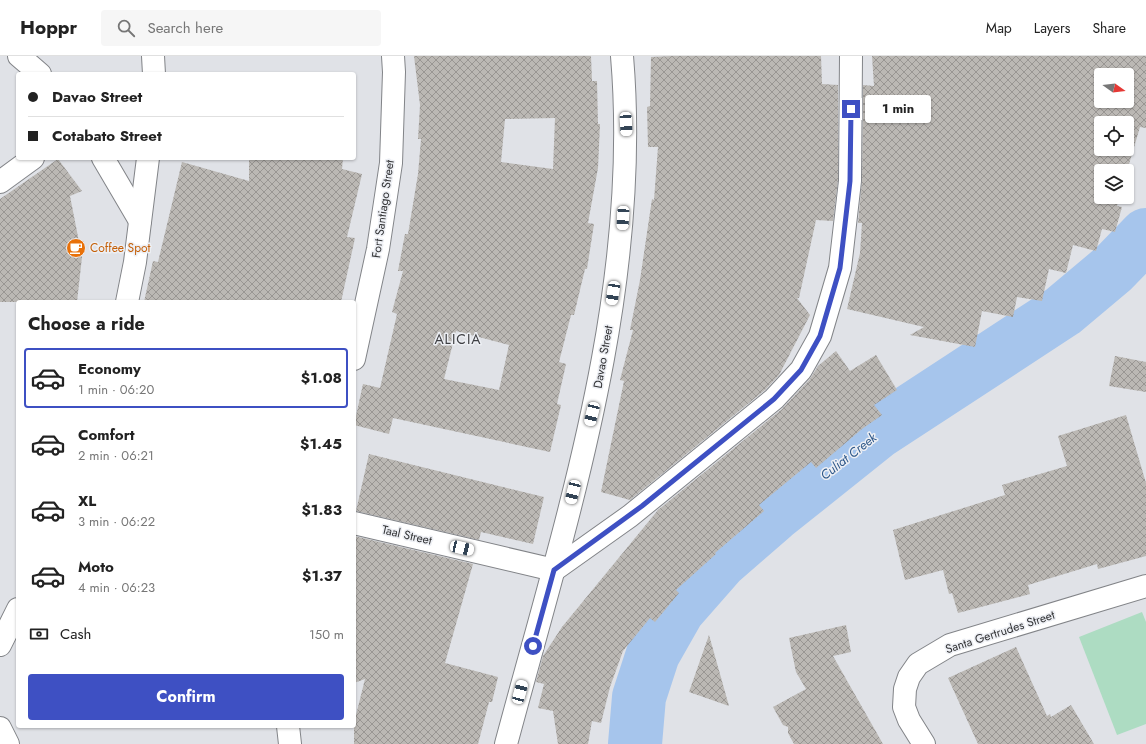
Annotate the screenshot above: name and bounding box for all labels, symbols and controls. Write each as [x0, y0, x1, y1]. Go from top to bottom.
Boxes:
search box [101, 10, 381, 46]
text: Hoppr [20, 14, 77, 41]
icon: search [115, 17, 137, 39]
text: Search here [147, 17, 223, 39]
text: Map [986, 18, 1012, 38]
text: Layers [1034, 18, 1070, 38]
text: Share [1092, 18, 1126, 38]
north arrow [1094, 68, 1134, 108]
map controls [1094, 68, 1134, 204]
text: Davao Street [52, 86, 142, 108]
callout: 1 min [865, 95, 931, 123]
text: 1 min [882, 99, 914, 118]
route end [842, 100, 860, 118]
car [619, 112, 633, 136]
button: locate [1094, 116, 1134, 156]
text: Cotabato Street [52, 125, 162, 147]
street label: Fort Santiago Street [367, 159, 399, 259]
button: layers [1094, 164, 1134, 204]
car [616, 206, 630, 230]
cafe icon: Coffee Spot [65, 237, 87, 259]
place label: Coffee Spot [90, 239, 151, 257]
car [605, 280, 621, 306]
text: Choose a ride [28, 311, 145, 337]
street label: Davao Street [589, 324, 617, 390]
district label: ALICIA [434, 329, 482, 349]
text: Economy [78, 358, 141, 380]
icon: car [30, 360, 66, 396]
text: $1.08 [301, 367, 342, 389]
text: 1 min · 06:20 [78, 380, 154, 399]
car [583, 401, 601, 427]
text: Comfort [78, 424, 135, 446]
icon: car [30, 426, 66, 462]
water label: Culiat Creek [816, 428, 881, 484]
text: $1.45 [300, 433, 342, 455]
text: 2 min · 06:21 [78, 446, 154, 465]
car [564, 479, 582, 505]
text: XL [78, 490, 96, 512]
icon: car [30, 492, 66, 528]
text: $1.83 [301, 499, 342, 521]
text: 3 min · 06:22 [78, 512, 155, 531]
street label: Taal Street [380, 521, 434, 550]
car [449, 539, 475, 557]
text: Moto [78, 556, 114, 578]
icon: car [30, 558, 66, 594]
text: $1.37 [302, 565, 342, 587]
text: 4 min · 06:23 [78, 578, 155, 597]
street label: Santa Gertrudes Street [943, 606, 1057, 658]
icon: cash [28, 623, 50, 645]
text: Cash [60, 623, 91, 645]
text: 150 m [309, 625, 344, 644]
route start [524, 637, 542, 655]
button: Confirm [28, 674, 344, 720]
car [511, 679, 529, 705]

